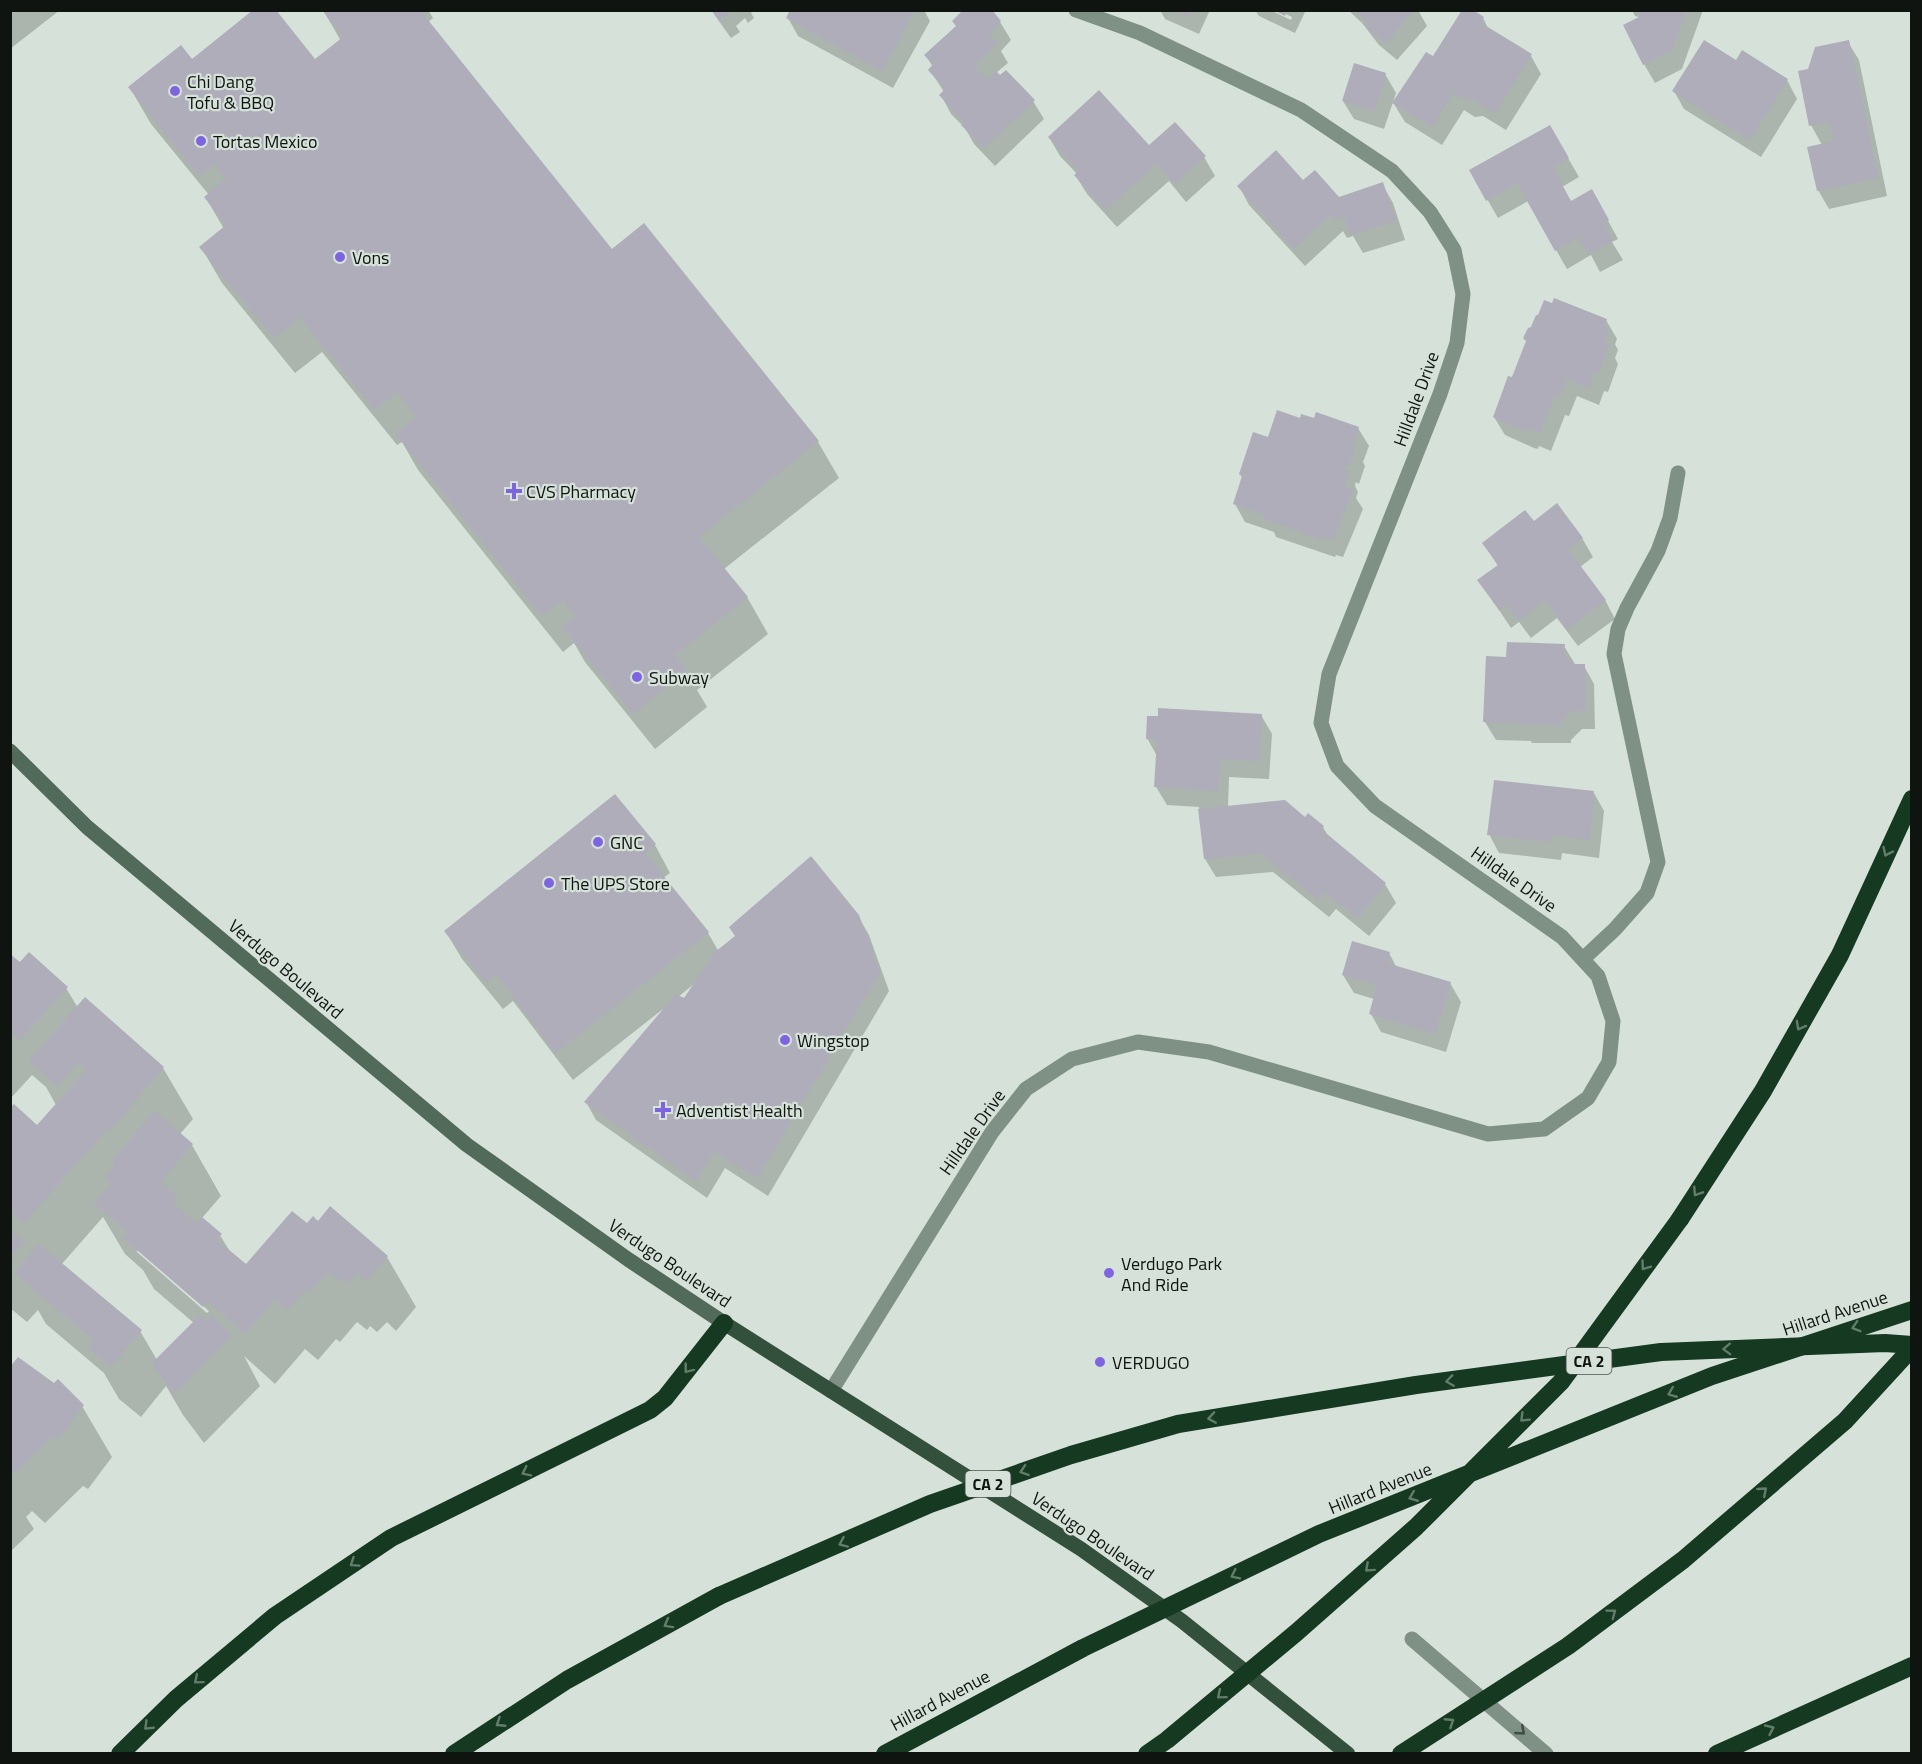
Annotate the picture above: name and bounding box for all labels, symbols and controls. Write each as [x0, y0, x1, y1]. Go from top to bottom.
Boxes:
place label: Chi Dang Tofu & BBQ [187, 68, 274, 116]
marker: Chi Dang Tofu & BBQ [168, 84, 182, 98]
place label: Tortas Mexico [213, 128, 318, 155]
marker: Tortas Mexico [194, 134, 208, 148]
place label: Vons [352, 244, 389, 271]
marker: Vons [333, 250, 347, 264]
street label: Hilldale Drive [1386, 348, 1446, 450]
place label: CVS Pharmacy [526, 478, 636, 505]
marker: CVS Pharmacy [507, 484, 521, 498]
place label: Subway [649, 664, 709, 691]
marker: Subway [630, 670, 644, 684]
place label: GNC [610, 829, 643, 856]
marker: GNC [591, 835, 605, 849]
street label: Hilldale Drive [1465, 839, 1563, 919]
one-way arrow [1882, 846, 1894, 857]
place label: The UPS Store [561, 870, 670, 897]
marker: The UPS Store [542, 876, 556, 890]
street label: Verdugo Boulevard [223, 913, 349, 1025]
one-way arrow [1795, 1020, 1807, 1030]
place label: Wingstop [797, 1027, 870, 1054]
marker: Wingstop [778, 1033, 792, 1047]
street label: Hilldale Drive [932, 1083, 1012, 1181]
place label: Adventist Health [676, 1097, 803, 1124]
marker: Adventist Health [654, 1101, 672, 1119]
one-way arrow [1693, 1186, 1705, 1196]
street label: Verdugo Boulevard [603, 1212, 737, 1314]
place label: Verdugo Park And Ride [1121, 1250, 1223, 1298]
one-way arrow [1642, 1260, 1653, 1271]
marker: Verdugo Park And Ride [1102, 1266, 1116, 1280]
street label: Hillard Avenue [1779, 1283, 1891, 1343]
one-way arrow [1851, 1320, 1862, 1333]
one-way arrow [1723, 1343, 1732, 1355]
road number: CA 2 [1566, 1348, 1612, 1374]
place label: VERDUGO [1112, 1349, 1190, 1376]
marker: VERDUGO [1093, 1355, 1107, 1369]
one-way arrow [685, 1362, 696, 1373]
one-way arrow [1446, 1374, 1455, 1386]
one-way arrow [1667, 1386, 1678, 1398]
one-way arrow [1521, 1411, 1532, 1422]
one-way arrow [1207, 1412, 1216, 1424]
street label: Hillard Avenue [1324, 1455, 1436, 1521]
one-way arrow [521, 1464, 532, 1476]
one-way arrow [1019, 1464, 1030, 1477]
road number: CA 2 [966, 1471, 1010, 1497]
street label: Verdugo Boulevard [1026, 1485, 1160, 1587]
one-way arrow [1757, 1487, 1767, 1498]
one-way arrow [1408, 1490, 1419, 1502]
one-way arrow [838, 1536, 849, 1548]
one-way arrow [350, 1556, 361, 1567]
one-way arrow [1365, 1561, 1376, 1572]
one-way arrow [1230, 1568, 1241, 1580]
one-way arrow [1605, 1609, 1616, 1620]
one-way arrow [664, 1617, 674, 1628]
street label: Hillard Avenue [885, 1662, 995, 1738]
one-way arrow [194, 1673, 205, 1684]
one-way arrow [1217, 1688, 1228, 1699]
one-way arrow [496, 1716, 507, 1727]
one-way arrow [1443, 1718, 1454, 1729]
one-way arrow [144, 1719, 154, 1730]
one-way arrow [1514, 1724, 1525, 1735]
one-way arrow [1764, 1725, 1775, 1737]

